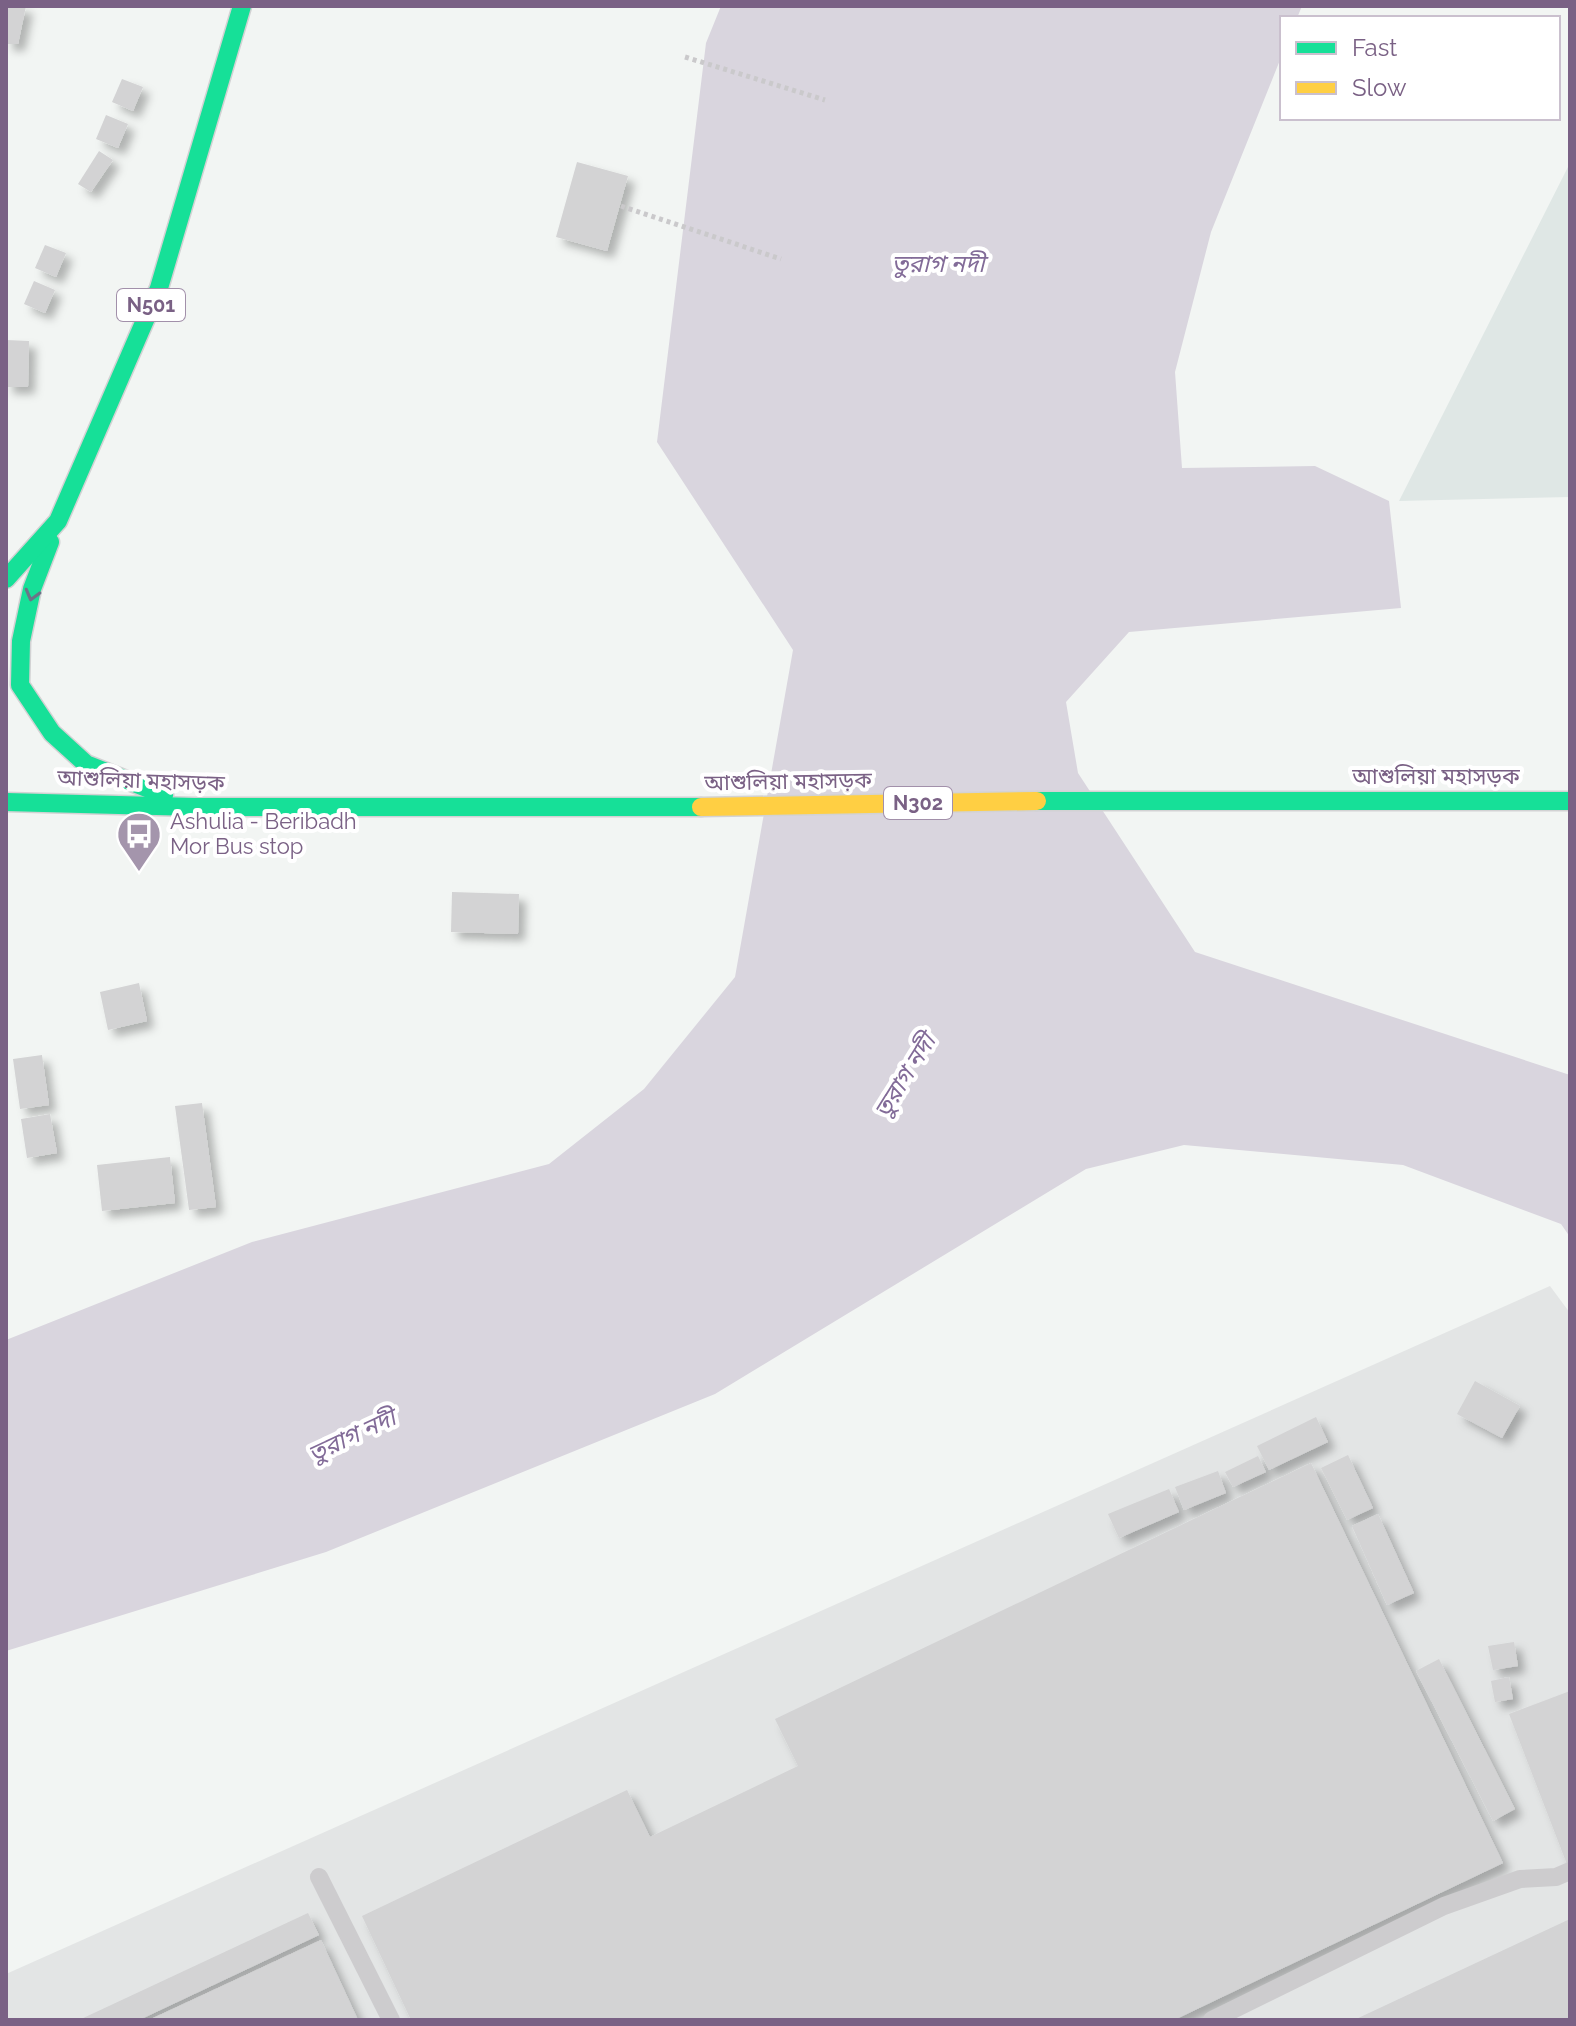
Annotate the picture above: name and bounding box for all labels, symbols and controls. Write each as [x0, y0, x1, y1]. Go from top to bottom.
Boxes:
legend [1280, 16, 1560, 120]
text: Fast [1352, 33, 1397, 62]
text: Slow [1352, 73, 1407, 102]
water label: তুরাগ নদী [891, 249, 989, 279]
road number: N501 [117, 289, 185, 321]
one-way arrow [24, 587, 41, 601]
street label: আশুলিয়া মহাসড়ক [1351, 763, 1520, 789]
street label: আশুলিয়া মহাসড়ক [56, 764, 225, 796]
street label: আশুলিয়া মহাসড়ক [703, 767, 872, 795]
road number: N302 [884, 787, 952, 819]
place label: Ashulia - Beribadh Mor Bus stop [170, 808, 357, 859]
bus stop icon: Ashulia - Beribadh Mor Bus stop [115, 810, 163, 873]
water label: তুরাগ নদী [868, 1025, 945, 1123]
water label: তুরাগ নদী [303, 1401, 405, 1469]

